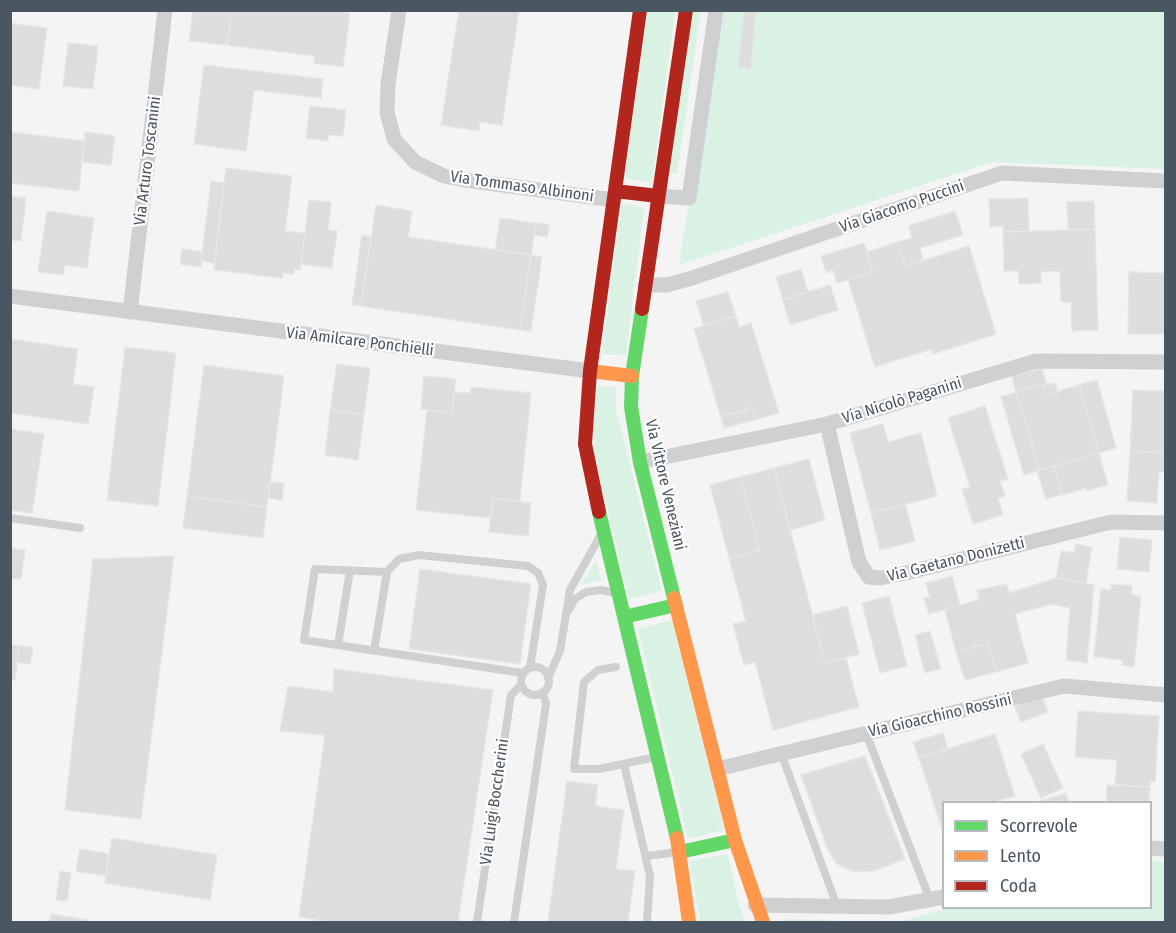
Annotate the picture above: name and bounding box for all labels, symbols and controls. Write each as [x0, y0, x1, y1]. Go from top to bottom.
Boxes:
street label: Via Arturo Toscanini [131, 95, 165, 227]
street label: Via Tommaso Albinoni [449, 167, 595, 207]
street label: Via Giacomo Puccini [837, 177, 967, 237]
street label: Via Amilcare Ponchielli [285, 323, 435, 361]
street label: Via Nicolò Paganini [840, 374, 964, 428]
street label: Via Vittore Veneziani [641, 418, 689, 552]
street label: Via Gaetano Donizetti [885, 534, 1027, 586]
street label: Via Gioacchino Rossini [866, 690, 1014, 742]
street label: Via Luigi Boccherini [477, 738, 513, 866]
legend [942, 801, 1152, 909]
text: Scorrevole [1000, 815, 1078, 837]
text: Lento [1000, 845, 1041, 867]
text: Coda [1000, 875, 1037, 897]

